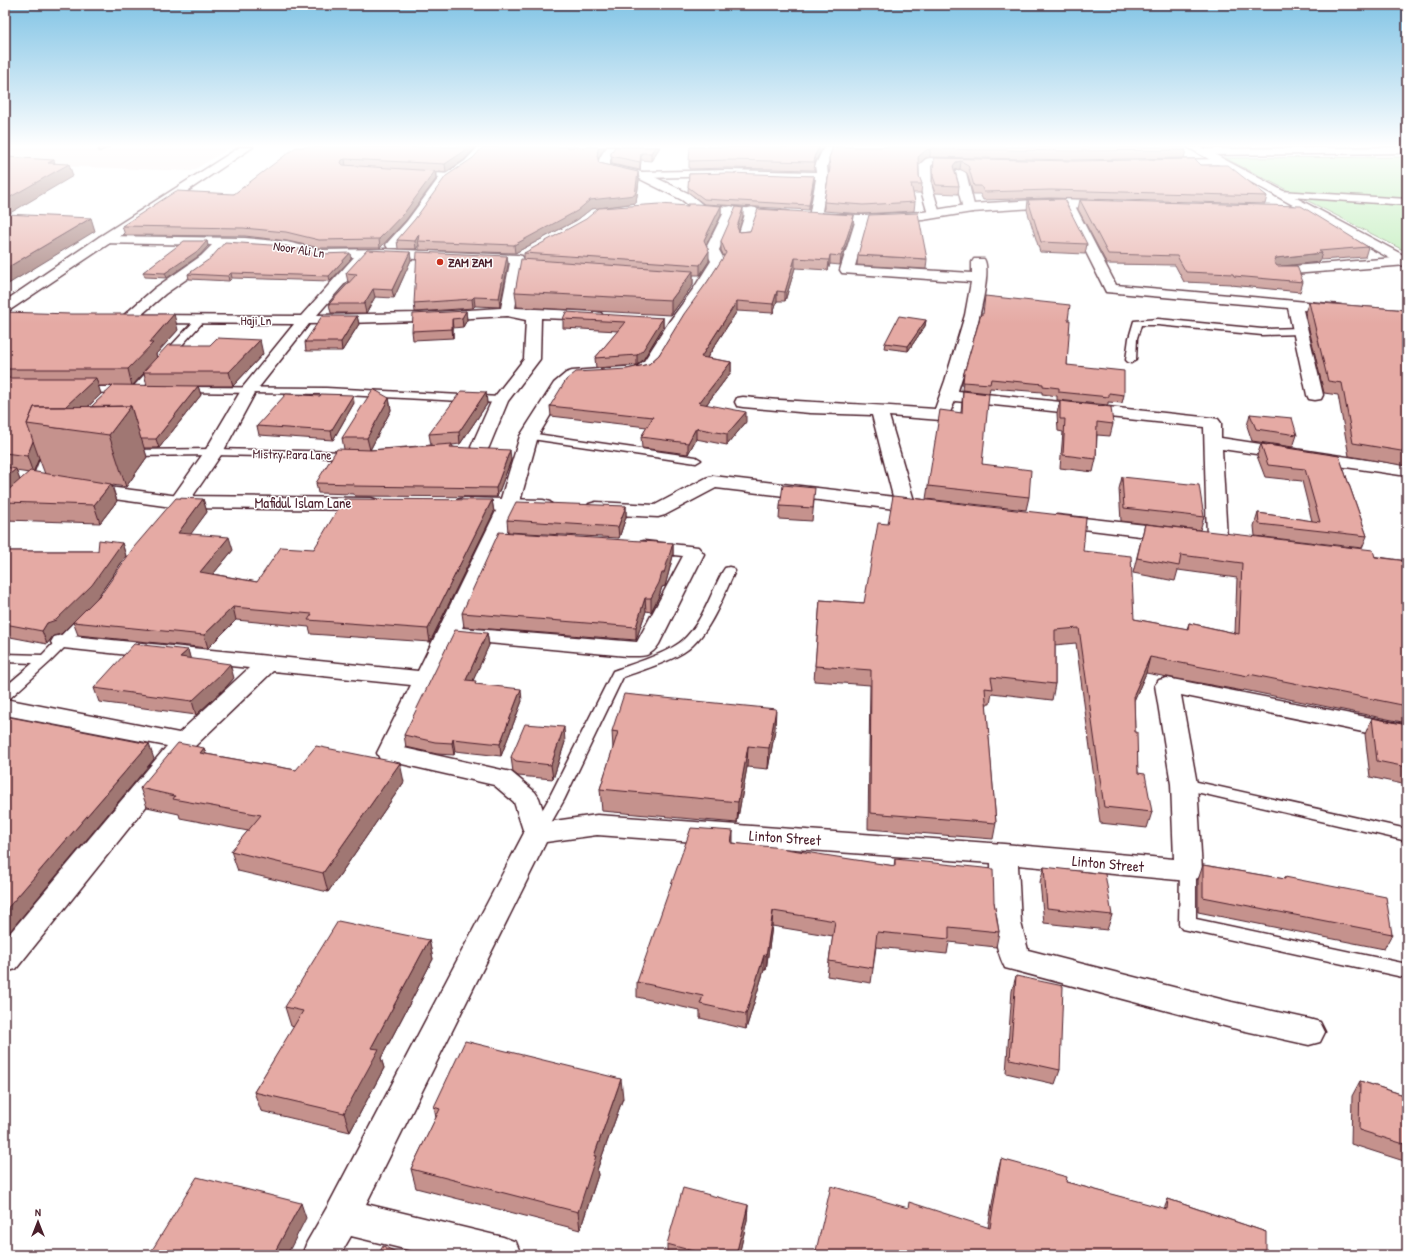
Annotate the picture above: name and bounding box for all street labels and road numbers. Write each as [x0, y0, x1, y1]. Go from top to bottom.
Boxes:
street label: Noor Ali Ln [272, 236, 326, 262]
street label: Haji Ln [241, 311, 272, 329]
street label: Mistry Para Lane [252, 444, 332, 464]
street label: Mafidul Islam Lane [254, 492, 352, 513]
street label: Linton Street [748, 825, 823, 851]
street label: Linton Street [1071, 850, 1146, 877]

